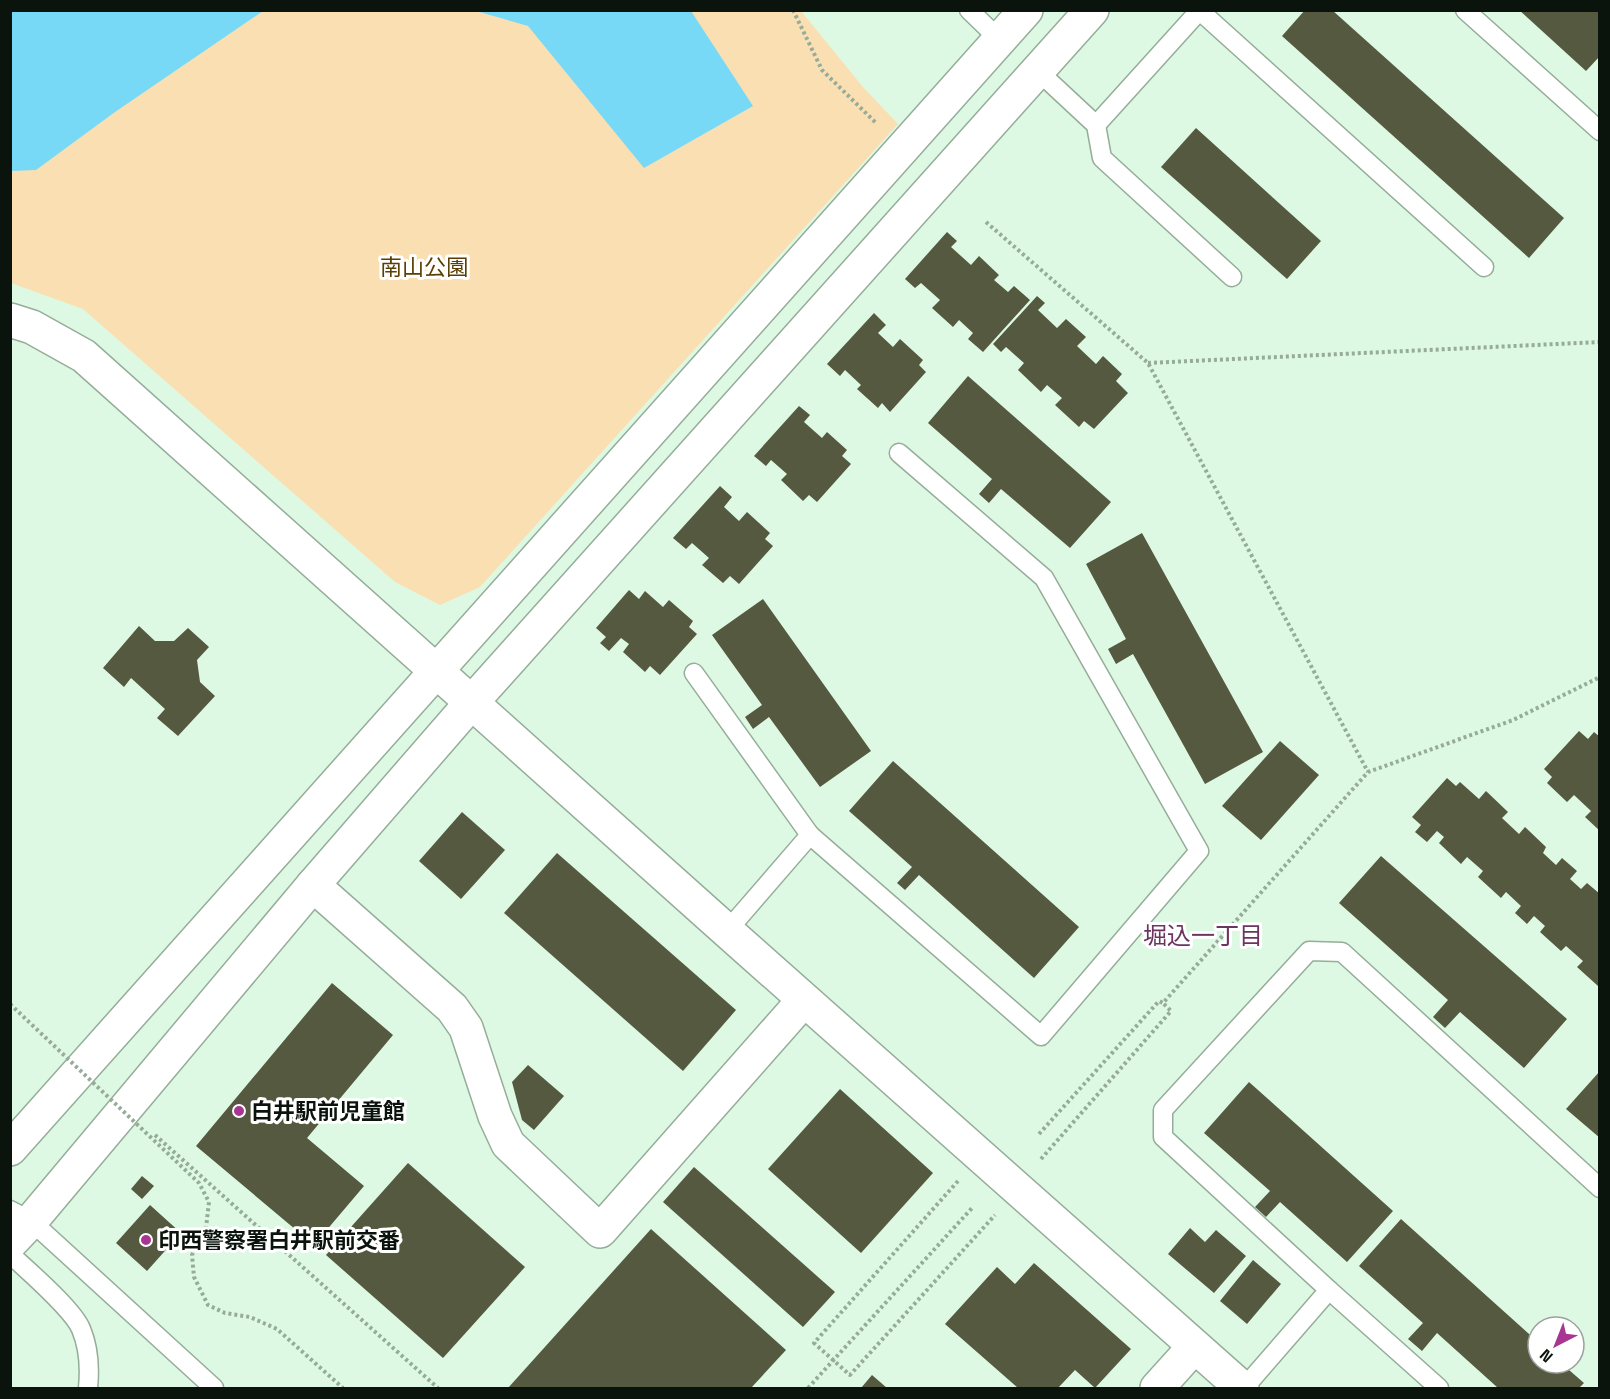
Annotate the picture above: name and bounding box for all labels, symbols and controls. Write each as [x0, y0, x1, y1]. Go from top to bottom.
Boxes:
park label: 南山公園 [380, 253, 468, 281]
district label: 堀込一丁目 [1143, 920, 1263, 951]
place label: 白井駅前児童館 [251, 1097, 405, 1125]
marker: 白井駅前児童館 [232, 1104, 246, 1118]
place label: 印西警察署白井駅前交番 [158, 1226, 400, 1254]
marker: 印西警察署白井駅前交番 [139, 1233, 153, 1247]
north arrow [1526, 1315, 1586, 1375]
text: N [1535, 1344, 1557, 1367]

